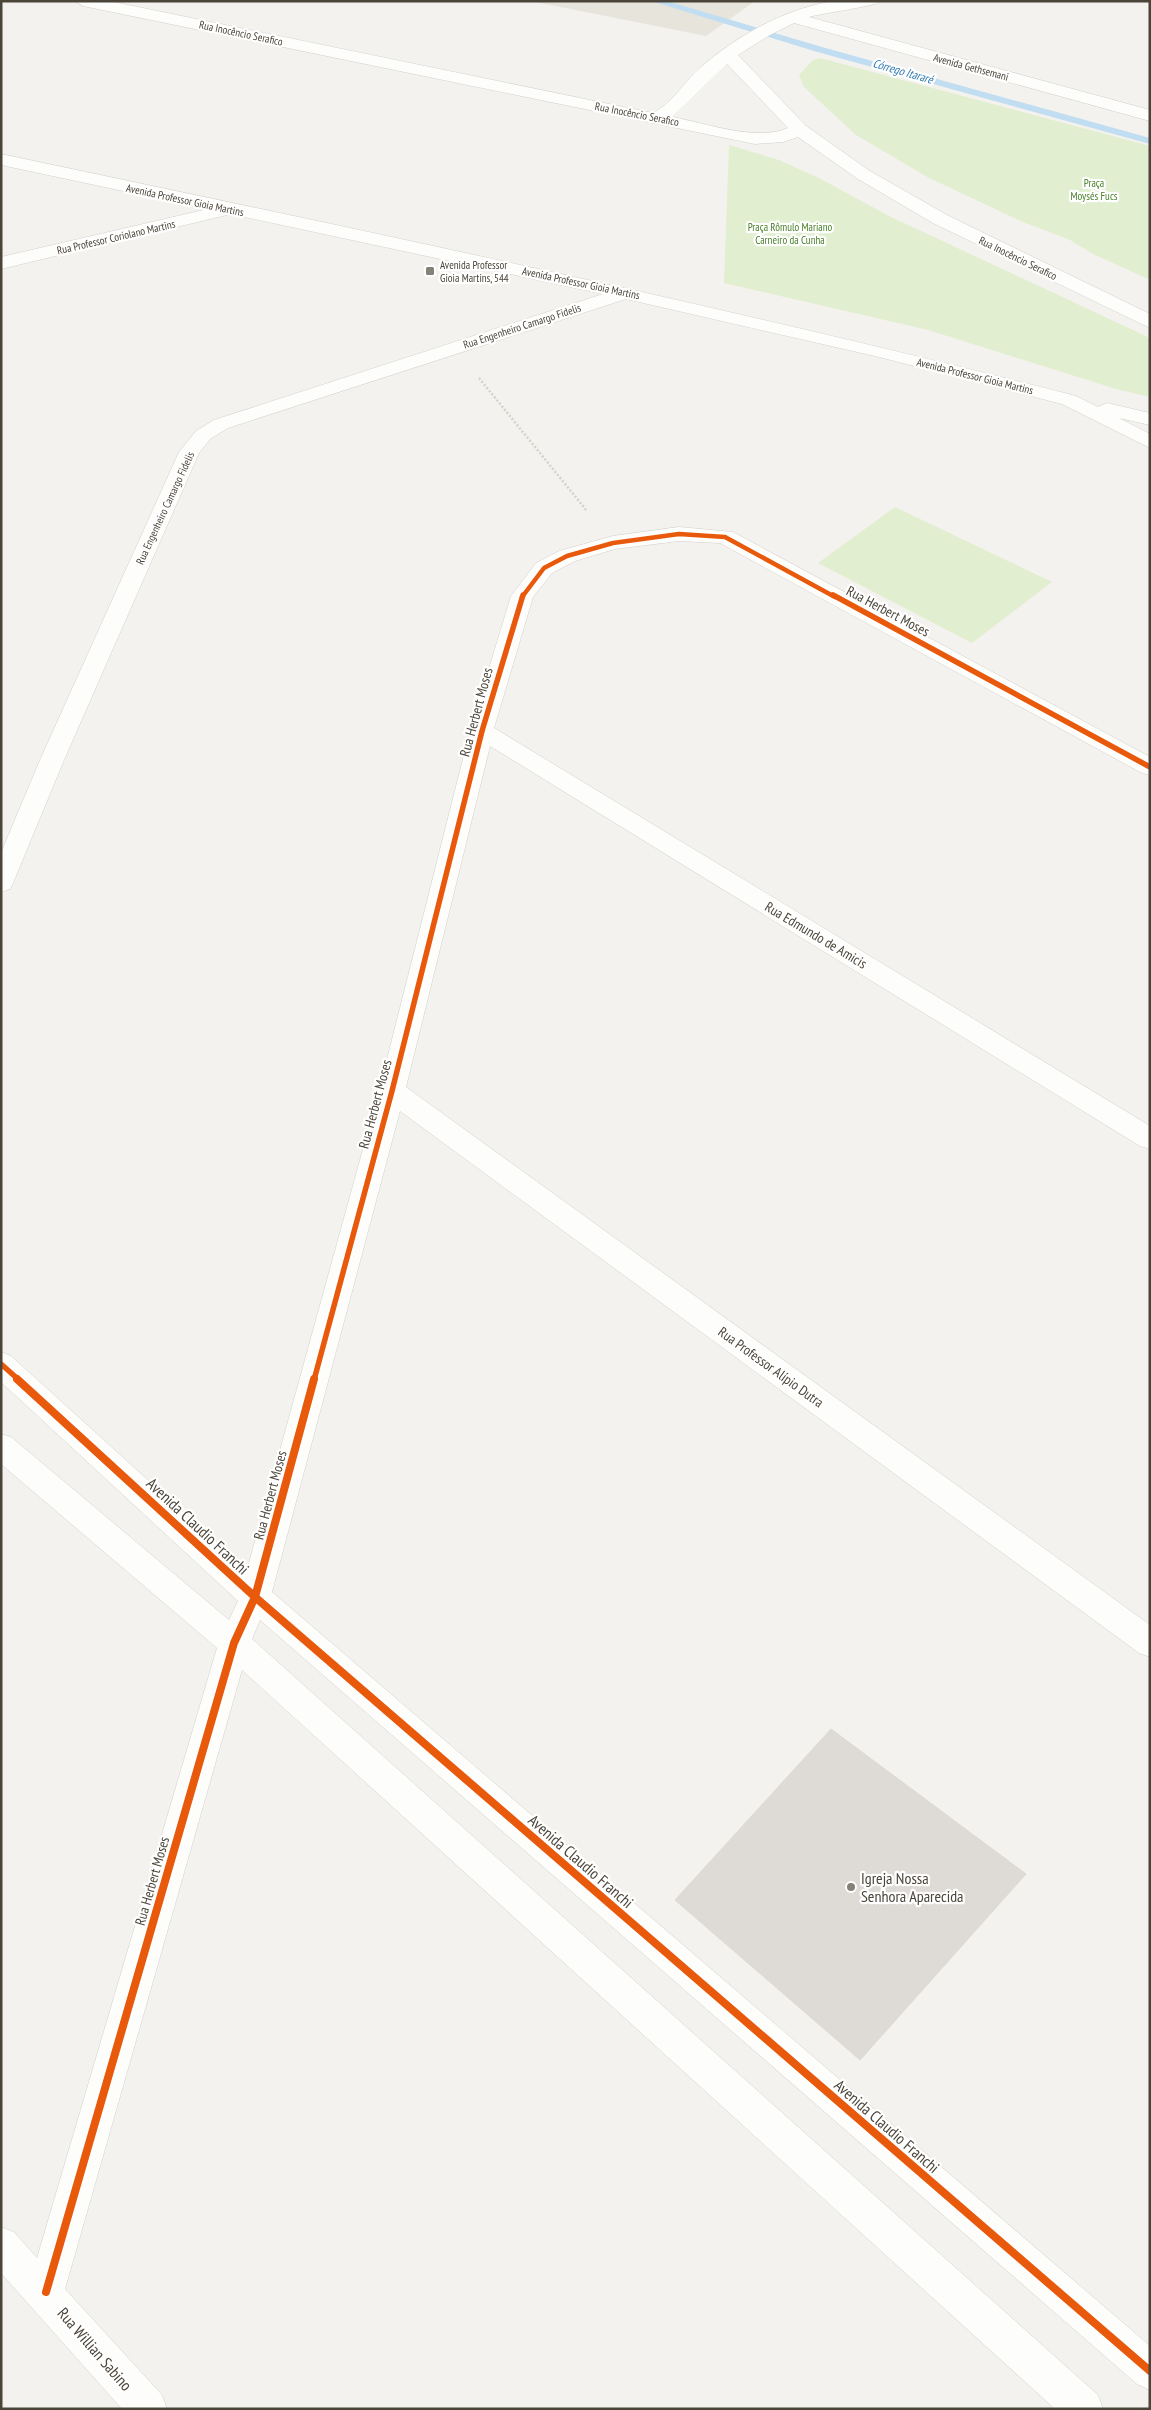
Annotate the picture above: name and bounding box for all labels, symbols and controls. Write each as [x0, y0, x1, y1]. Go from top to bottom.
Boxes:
street label: Rua Inocêncio Serafico [198, 17, 284, 49]
street label: Avenida Gethsemani [932, 50, 1010, 84]
water label: Córrego Itararé [871, 55, 936, 87]
street label: Rua Inocêncio Serafico [594, 99, 680, 129]
park label: Praça Moysés Fucs [1070, 176, 1118, 203]
street label: Avenida Professor Gioia Martins [125, 181, 245, 219]
street label: Rua Professor Coriolano Martins [55, 216, 177, 257]
park label: Praça Rômulo Mariano Carneiro da Cunha [748, 220, 833, 247]
street label: Rua Inocêncio Serafico [977, 233, 1060, 283]
place label: Avenida Professor Gioia Martins, 544 [440, 258, 509, 285]
street label: Avenida Professor Gioia Martins [521, 264, 641, 302]
marker: Avenida Professor Gioia Martins, 544 [424, 265, 436, 277]
street label: Rua Engenheiro Camargo Fidelis [461, 300, 583, 352]
street label: Avenida Professor Gioia Martins [915, 355, 1035, 397]
street label: Rua Engenheiro Camargo Fidelis [133, 449, 197, 567]
street label: Rua Herbert Moses [843, 582, 933, 641]
street label: Rua Herbert Moses [455, 665, 497, 759]
street label: Rua Edmundo de Amicis [762, 897, 870, 973]
street label: Rua Herbert Moses [354, 1057, 396, 1151]
street label: Rua Professor Alípio Dutra [715, 1323, 827, 1411]
street label: Rua Herbert Moses [249, 1448, 291, 1542]
street label: Avenida Claudio Franchi [143, 1473, 253, 1579]
street label: Avenida Claudio Franchi [524, 1810, 638, 1912]
street label: Rua Herbert Moses [131, 1834, 173, 1927]
place label: Igreja Nossa Senhora Aparecida [861, 1868, 963, 1906]
marker: Igreja Nossa Senhora Aparecida [845, 1881, 857, 1893]
street label: Avenida Claudio Franchi [830, 2075, 944, 2177]
street label: Rua Willian Sabino [53, 2303, 137, 2395]

